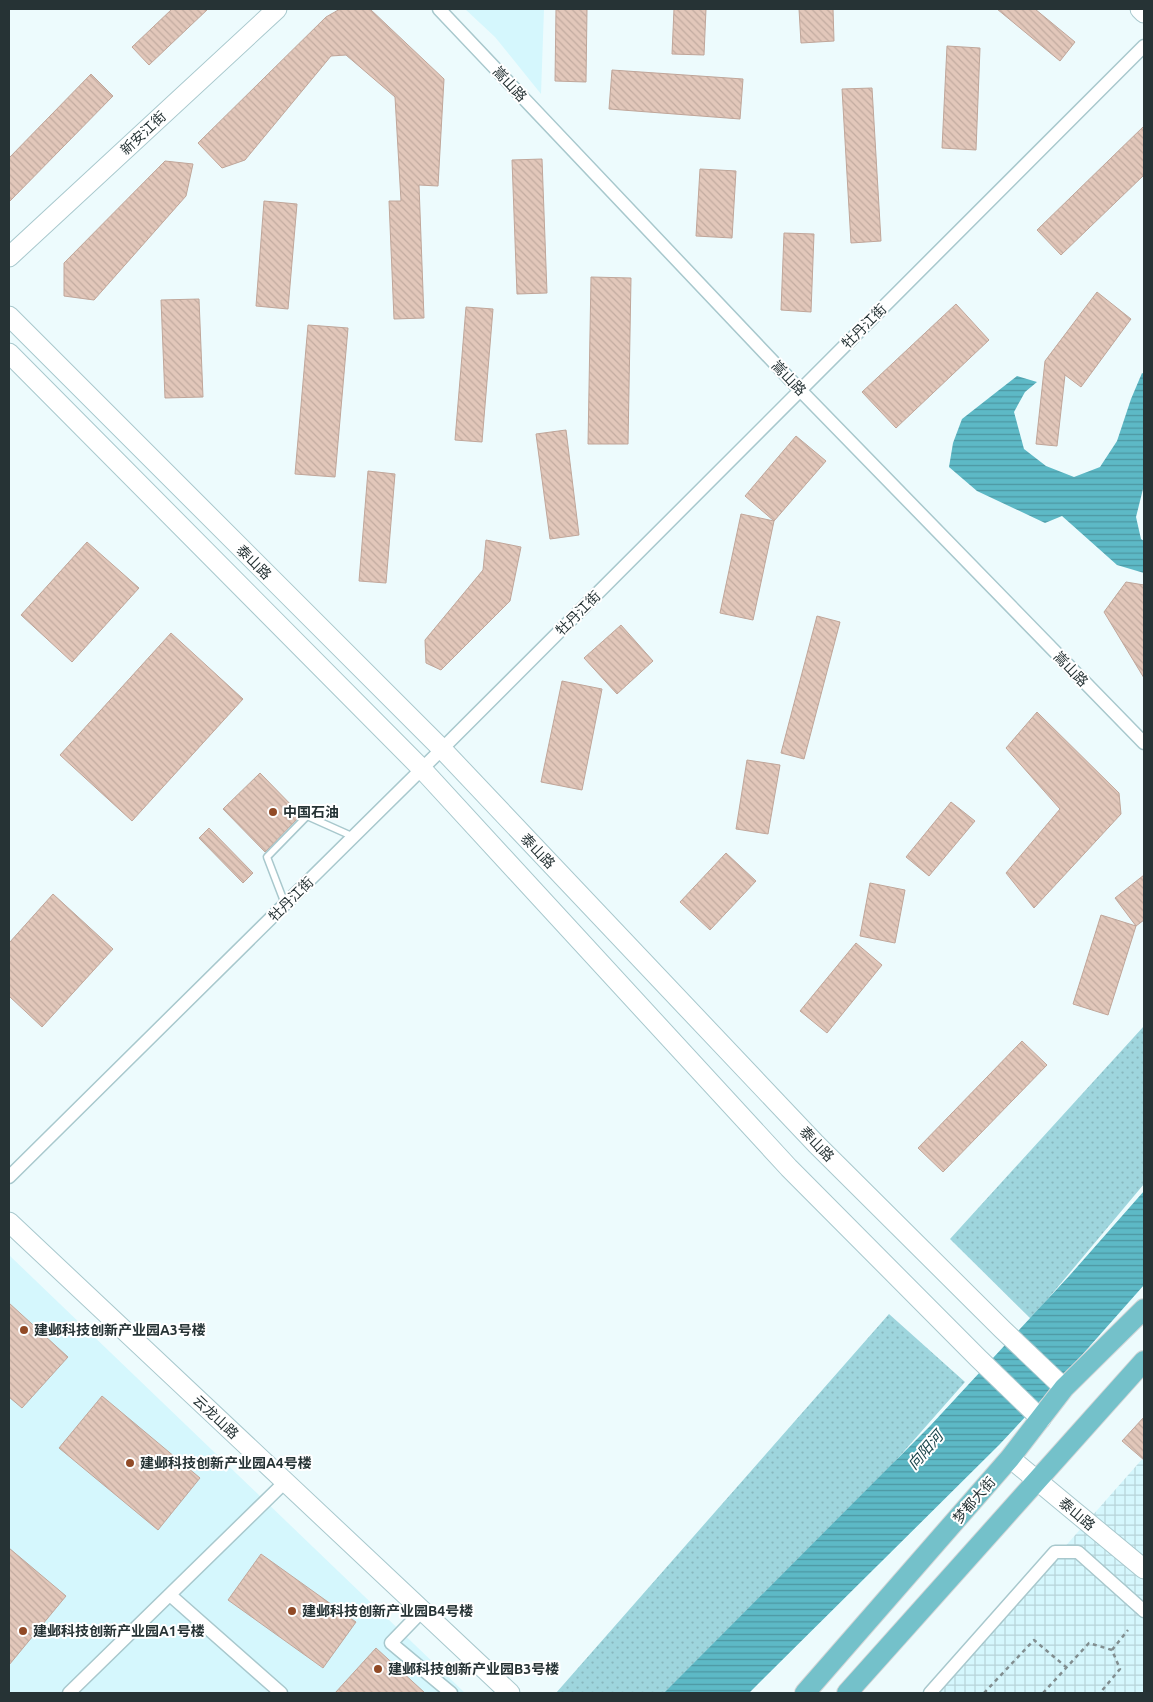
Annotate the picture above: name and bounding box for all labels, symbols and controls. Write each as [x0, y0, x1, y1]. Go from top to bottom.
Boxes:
street label: 嵩山路 [490, 63, 530, 105]
street label: 新安江街 [117, 108, 169, 158]
street label: 牡丹江街 [839, 301, 889, 351]
street label: 嵩山路 [769, 357, 809, 399]
street label: 泰山路 [233, 541, 275, 583]
street label: 牡丹江街 [553, 588, 603, 638]
street label: 嵩山路 [1051, 648, 1091, 690]
place label: 中国石油 [283, 804, 339, 820]
marker: 中国石油 [267, 806, 279, 818]
street label: 泰山路 [518, 830, 558, 872]
street label: 牡丹江街 [266, 874, 316, 924]
street label: 泰山路 [797, 1123, 837, 1165]
place label: 建邺科技创新产业园A3号楼 [34, 1322, 206, 1338]
marker: 建邺科技创新产业园A3号楼 [18, 1324, 30, 1336]
street label: 云龙山路 [190, 1392, 242, 1442]
water label: 向阳河 [904, 1425, 948, 1473]
place label: 建邺科技创新产业园A4号楼 [140, 1455, 312, 1471]
marker: 建邺科技创新产业园A4号楼 [124, 1457, 136, 1469]
street label: 梦都大街 [950, 1474, 998, 1526]
street label: 泰山路 [1056, 1494, 1098, 1534]
place label: 建邺科技创新产业园B4号楼 [302, 1603, 473, 1619]
marker: 建邺科技创新产业园B4号楼 [286, 1605, 298, 1617]
place label: 建邺科技创新产业园A1号楼 [33, 1623, 205, 1639]
marker: 建邺科技创新产业园A1号楼 [17, 1625, 29, 1637]
place label: 建邺科技创新产业园B3号楼 [388, 1661, 559, 1677]
marker: 建邺科技创新产业园B3号楼 [372, 1663, 384, 1675]

